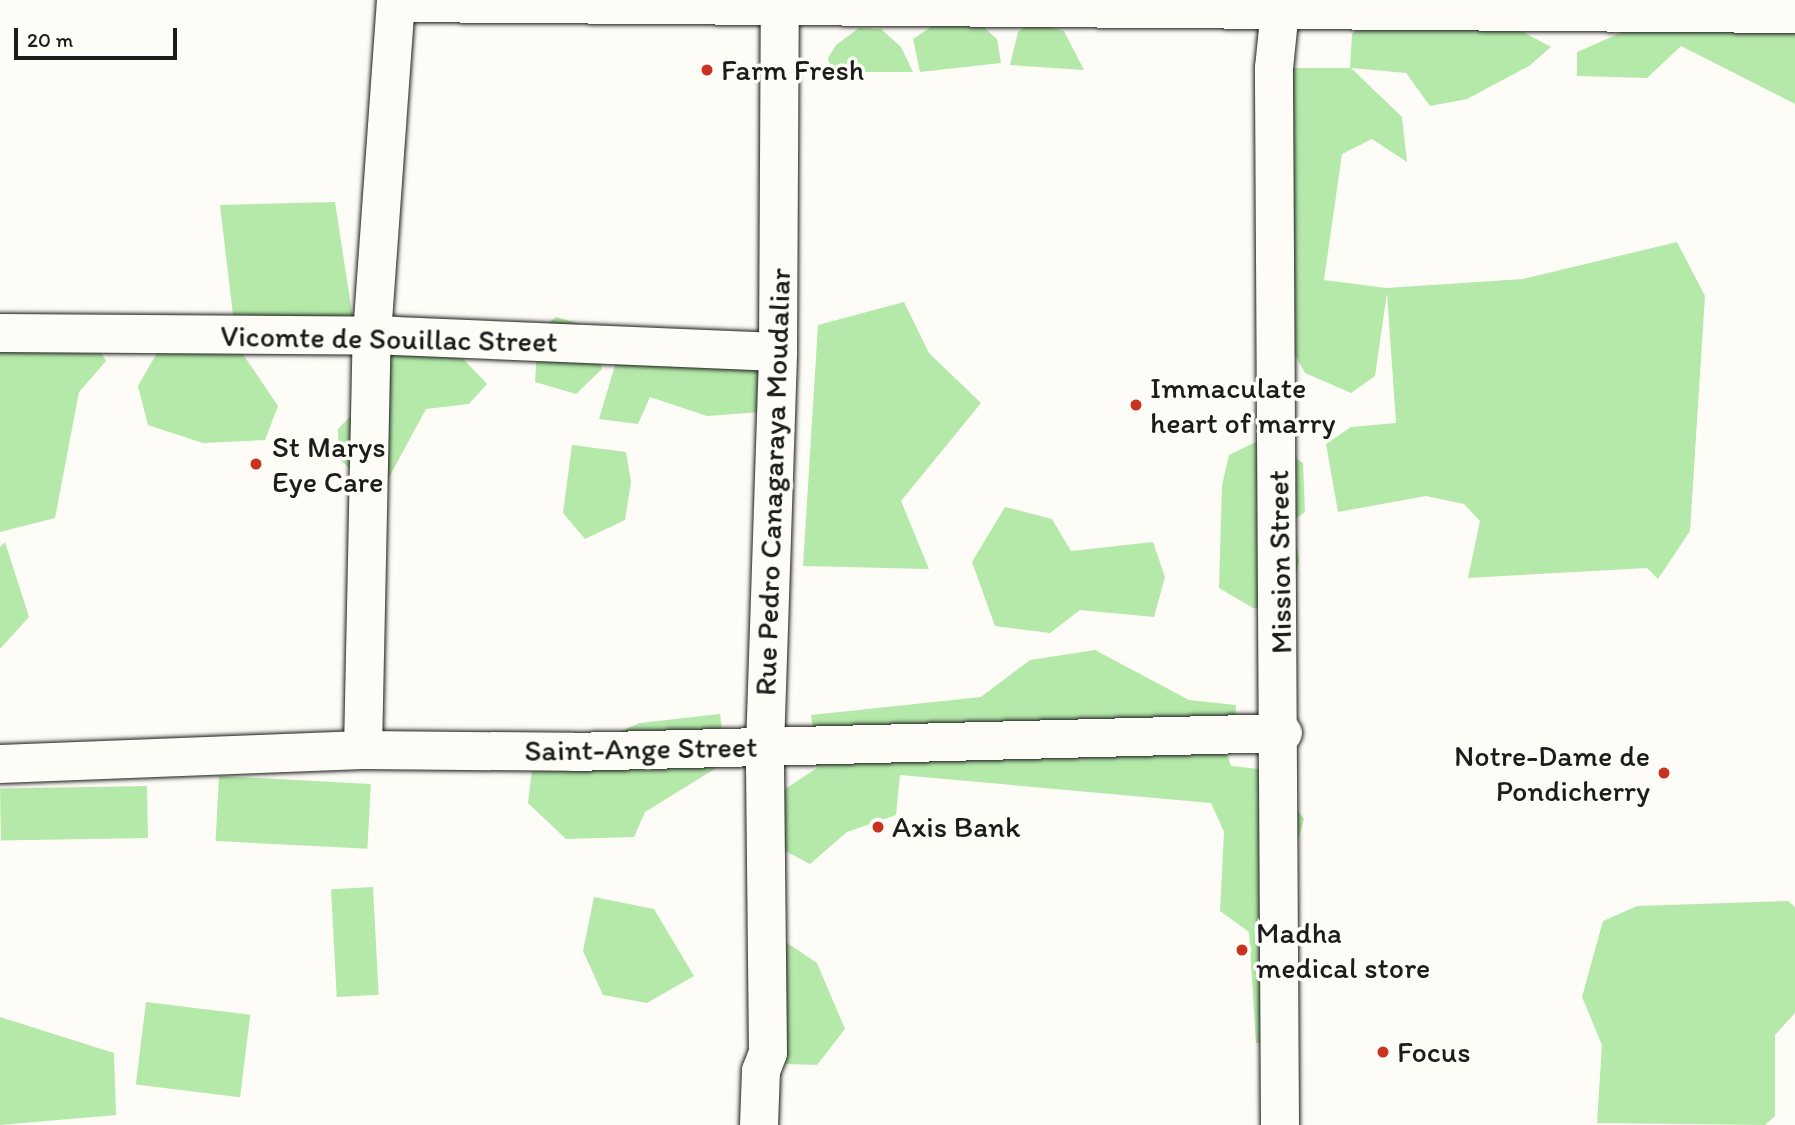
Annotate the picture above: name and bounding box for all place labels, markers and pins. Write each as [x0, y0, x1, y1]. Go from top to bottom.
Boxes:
place label: Farm Fresh [721, 52, 864, 88]
marker: Farm Fresh [699, 62, 715, 78]
place label: Immaculate heart of marry [1150, 370, 1336, 440]
marker: Immaculate heart of marry [1128, 397, 1144, 413]
place label: St Marys Eye Care [272, 429, 386, 499]
marker: St Marys Eye Care [246, 454, 266, 474]
place label: Notre-Dame de Pondicherry [1454, 738, 1650, 808]
marker: Notre-Dame de Pondicherry [1656, 765, 1672, 781]
place label: Axis Bank [892, 809, 1021, 845]
marker: Axis Bank [870, 819, 886, 835]
place label: Madha medical store [1256, 915, 1430, 986]
marker: Madha medical store [1234, 942, 1250, 958]
place label: Focus [1397, 1034, 1471, 1070]
marker: Focus [1375, 1044, 1391, 1060]

